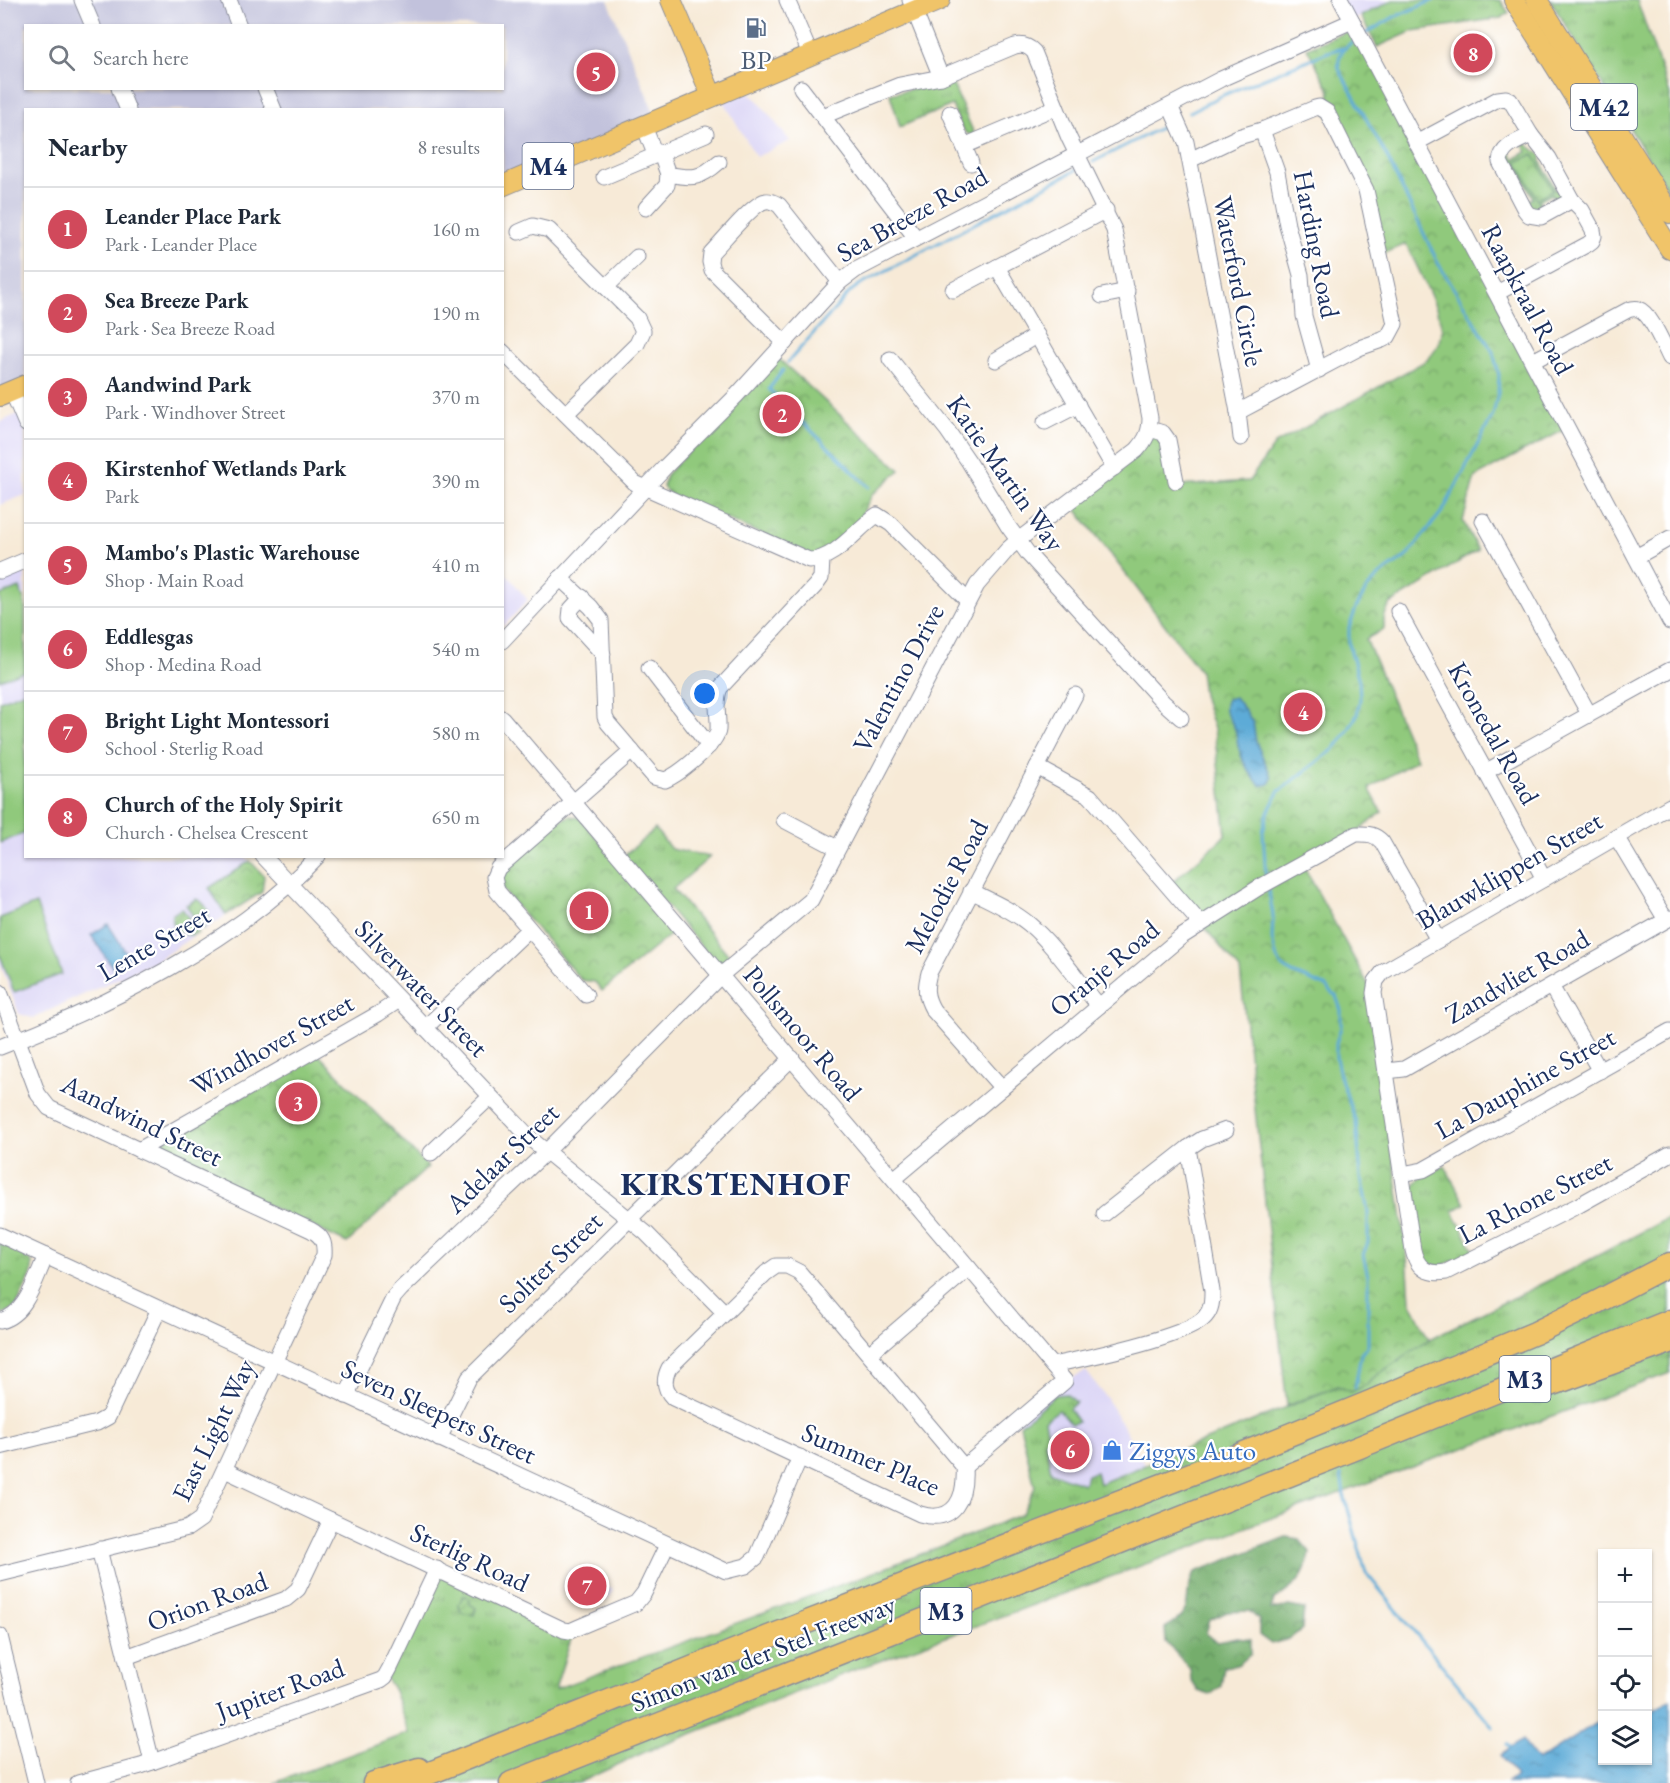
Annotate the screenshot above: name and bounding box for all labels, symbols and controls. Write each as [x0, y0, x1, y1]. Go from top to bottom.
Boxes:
fuel station icon: BP [744, 16, 768, 40]
search box [24, 24, 504, 90]
pin: 8 [1454, 31, 1492, 76]
icon: search [45, 41, 78, 74]
place label: BP [741, 42, 771, 77]
text: Search here [93, 43, 188, 72]
pin: 5 [576, 50, 616, 94]
road number: M42 [1571, 84, 1637, 130]
text: Nearby [48, 130, 128, 164]
text: 8 results [417, 134, 480, 160]
road number: M4 [522, 143, 574, 189]
street label: Sea Breeze Road [830, 158, 994, 270]
street label: Harding Road [1286, 167, 1349, 321]
street label: Waterford Circle [1205, 193, 1273, 369]
text: Leander Place Park [105, 202, 281, 231]
text: 1 [62, 216, 73, 242]
text: 160 m [432, 216, 480, 242]
street label: Raapkraal Road [1474, 217, 1583, 381]
text: Park · Leander Place [105, 231, 257, 257]
text: Sea Breeze Park [105, 286, 249, 315]
text: 2 [62, 300, 73, 326]
text: 190 m [432, 300, 480, 326]
text: Park · Sea Breeze Road [105, 315, 275, 341]
text: Aandwind Park [105, 370, 251, 399]
text: 3 [62, 384, 73, 410]
text: 370 m [432, 384, 480, 410]
street label: Katie Martin Way [939, 388, 1073, 558]
pin: 2 [762, 392, 802, 436]
text: Park · Windhover Street [105, 399, 285, 425]
text: Kirstenhof Wetlands Park [105, 454, 346, 483]
text: 4 [62, 468, 73, 494]
text: 390 m [432, 468, 480, 494]
text: Park [105, 483, 139, 509]
text: Mambo's Plastic Warehouse [105, 538, 360, 567]
text: 5 [62, 552, 73, 578]
text: 410 m [432, 552, 480, 578]
text: Shop · Main Road [105, 567, 244, 593]
street label: Valentino Drive [844, 598, 952, 758]
text: Eddlesgas [105, 622, 193, 651]
text: 6 [62, 636, 73, 662]
text: 540 m [432, 636, 480, 662]
text: Shop · Medina Road [105, 651, 262, 677]
street label: Kronedal Road [1440, 655, 1548, 811]
your location [690, 679, 719, 708]
pin: 4 [1284, 690, 1322, 734]
text: Bright Light Montessori [105, 706, 329, 735]
text: 7 [62, 720, 73, 746]
text: 580 m [432, 720, 480, 746]
text: School · Sterlig Road [105, 735, 263, 761]
text: Church of the Holy Spirit [105, 790, 343, 819]
street label: Blauwklippen Street [1410, 802, 1609, 937]
text: 8 [62, 804, 73, 830]
text: 650 m [432, 804, 480, 830]
street label: Melodie Road [896, 813, 996, 959]
text: Church · Chelsea Crescent [105, 819, 308, 845]
pin: 1 [570, 888, 608, 934]
street label: Lente Street [91, 897, 217, 989]
street label: Silverwater Street [348, 912, 497, 1065]
street label: Oranje Road [1042, 912, 1167, 1024]
street label: Zandvliet Road [1439, 920, 1596, 1031]
street label: Pollsmoor Road [736, 958, 870, 1108]
street label: Windhover Street [184, 985, 360, 1103]
street label: La Dauphine Street [1429, 1019, 1622, 1147]
street label: Aandwind Street [55, 1065, 229, 1174]
pin: 3 [278, 1080, 318, 1124]
street label: Adelaar Street [437, 1095, 567, 1222]
street label: La Rhone Street [1452, 1144, 1618, 1252]
district label: KIRSTENHOF [620, 1162, 852, 1205]
street label: Soliter Street [491, 1203, 610, 1320]
street label: Seven Sleepers Street [336, 1351, 543, 1472]
street label: East Light Way [163, 1353, 263, 1507]
road number: M3 [1500, 1356, 1550, 1402]
street label: Summer Place [797, 1414, 945, 1504]
pin: 6 [1050, 1428, 1090, 1472]
place label: Ziggys Auto [1129, 1433, 1256, 1468]
shop icon: Ziggys Auto [1100, 1438, 1124, 1462]
street label: Sterlig Road [405, 1514, 535, 1600]
map controls [1598, 1549, 1652, 1765]
button: + [1598, 1549, 1652, 1603]
street label: Orion Road [142, 1563, 272, 1639]
pin: 7 [568, 1564, 606, 1608]
street label: Simon van der Stel Freeway [625, 1586, 901, 1720]
road number: M3 [920, 1588, 972, 1634]
button: − [1598, 1603, 1652, 1657]
street label: Jupiter Road [209, 1650, 349, 1729]
button: locate [1598, 1657, 1652, 1711]
button: layers [1598, 1711, 1652, 1765]

